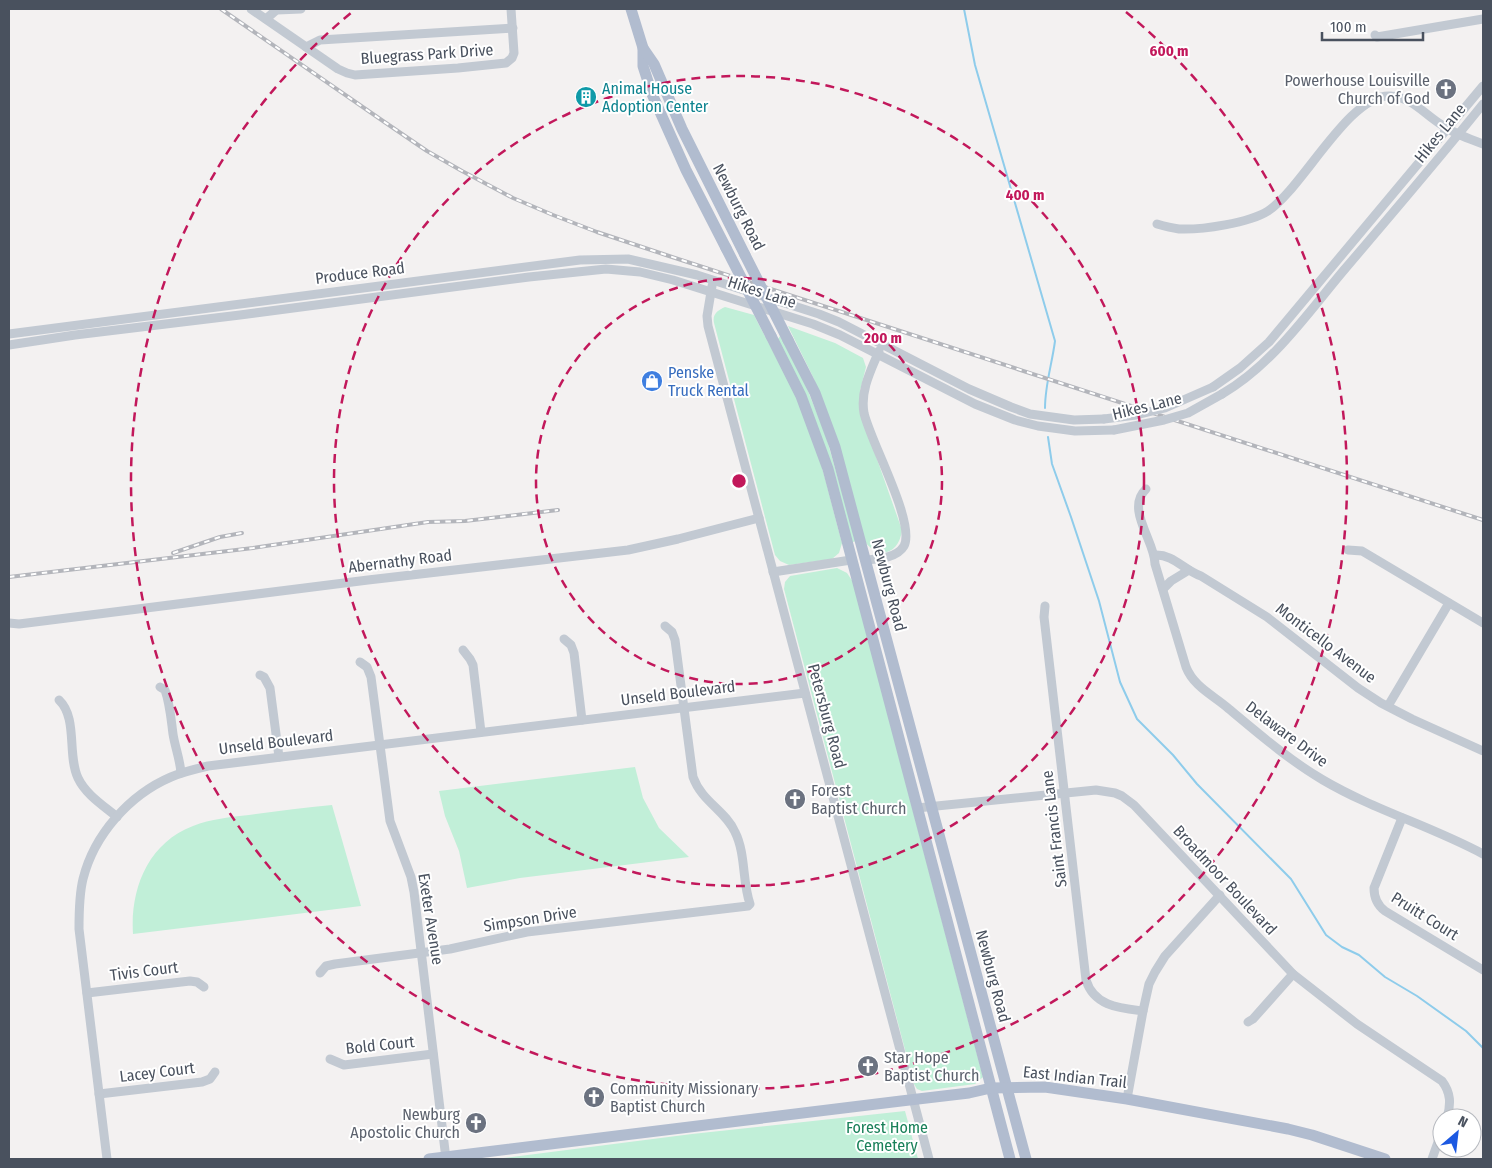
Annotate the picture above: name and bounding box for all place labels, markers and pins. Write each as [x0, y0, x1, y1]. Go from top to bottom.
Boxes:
place label: Powerhouse Louisville Church of God [1284, 71, 1430, 108]
church icon: Powerhouse Louisville Church of God [1434, 77, 1458, 101]
place label: Animal House Adoption Center [602, 79, 709, 116]
building icon: Animal House Adoption Center [574, 85, 598, 109]
place label: Penske Truck Rental [668, 363, 749, 400]
shop icon: Penske Truck Rental [640, 369, 664, 393]
centre of rings [730, 472, 748, 490]
place label: Forest Baptist Church [811, 781, 906, 818]
church icon: Forest Baptist Church [783, 787, 807, 811]
place label: Star Hope Baptist Church [884, 1048, 979, 1085]
church icon: Star Hope Baptist Church [856, 1054, 880, 1078]
place label: Community Missionary Baptist Church [610, 1079, 759, 1116]
church icon: Community Missionary Baptist Church [582, 1085, 606, 1109]
place label: Newburg Apostolic Church [350, 1105, 460, 1142]
church icon: Newburg Apostolic Church [464, 1111, 488, 1135]

